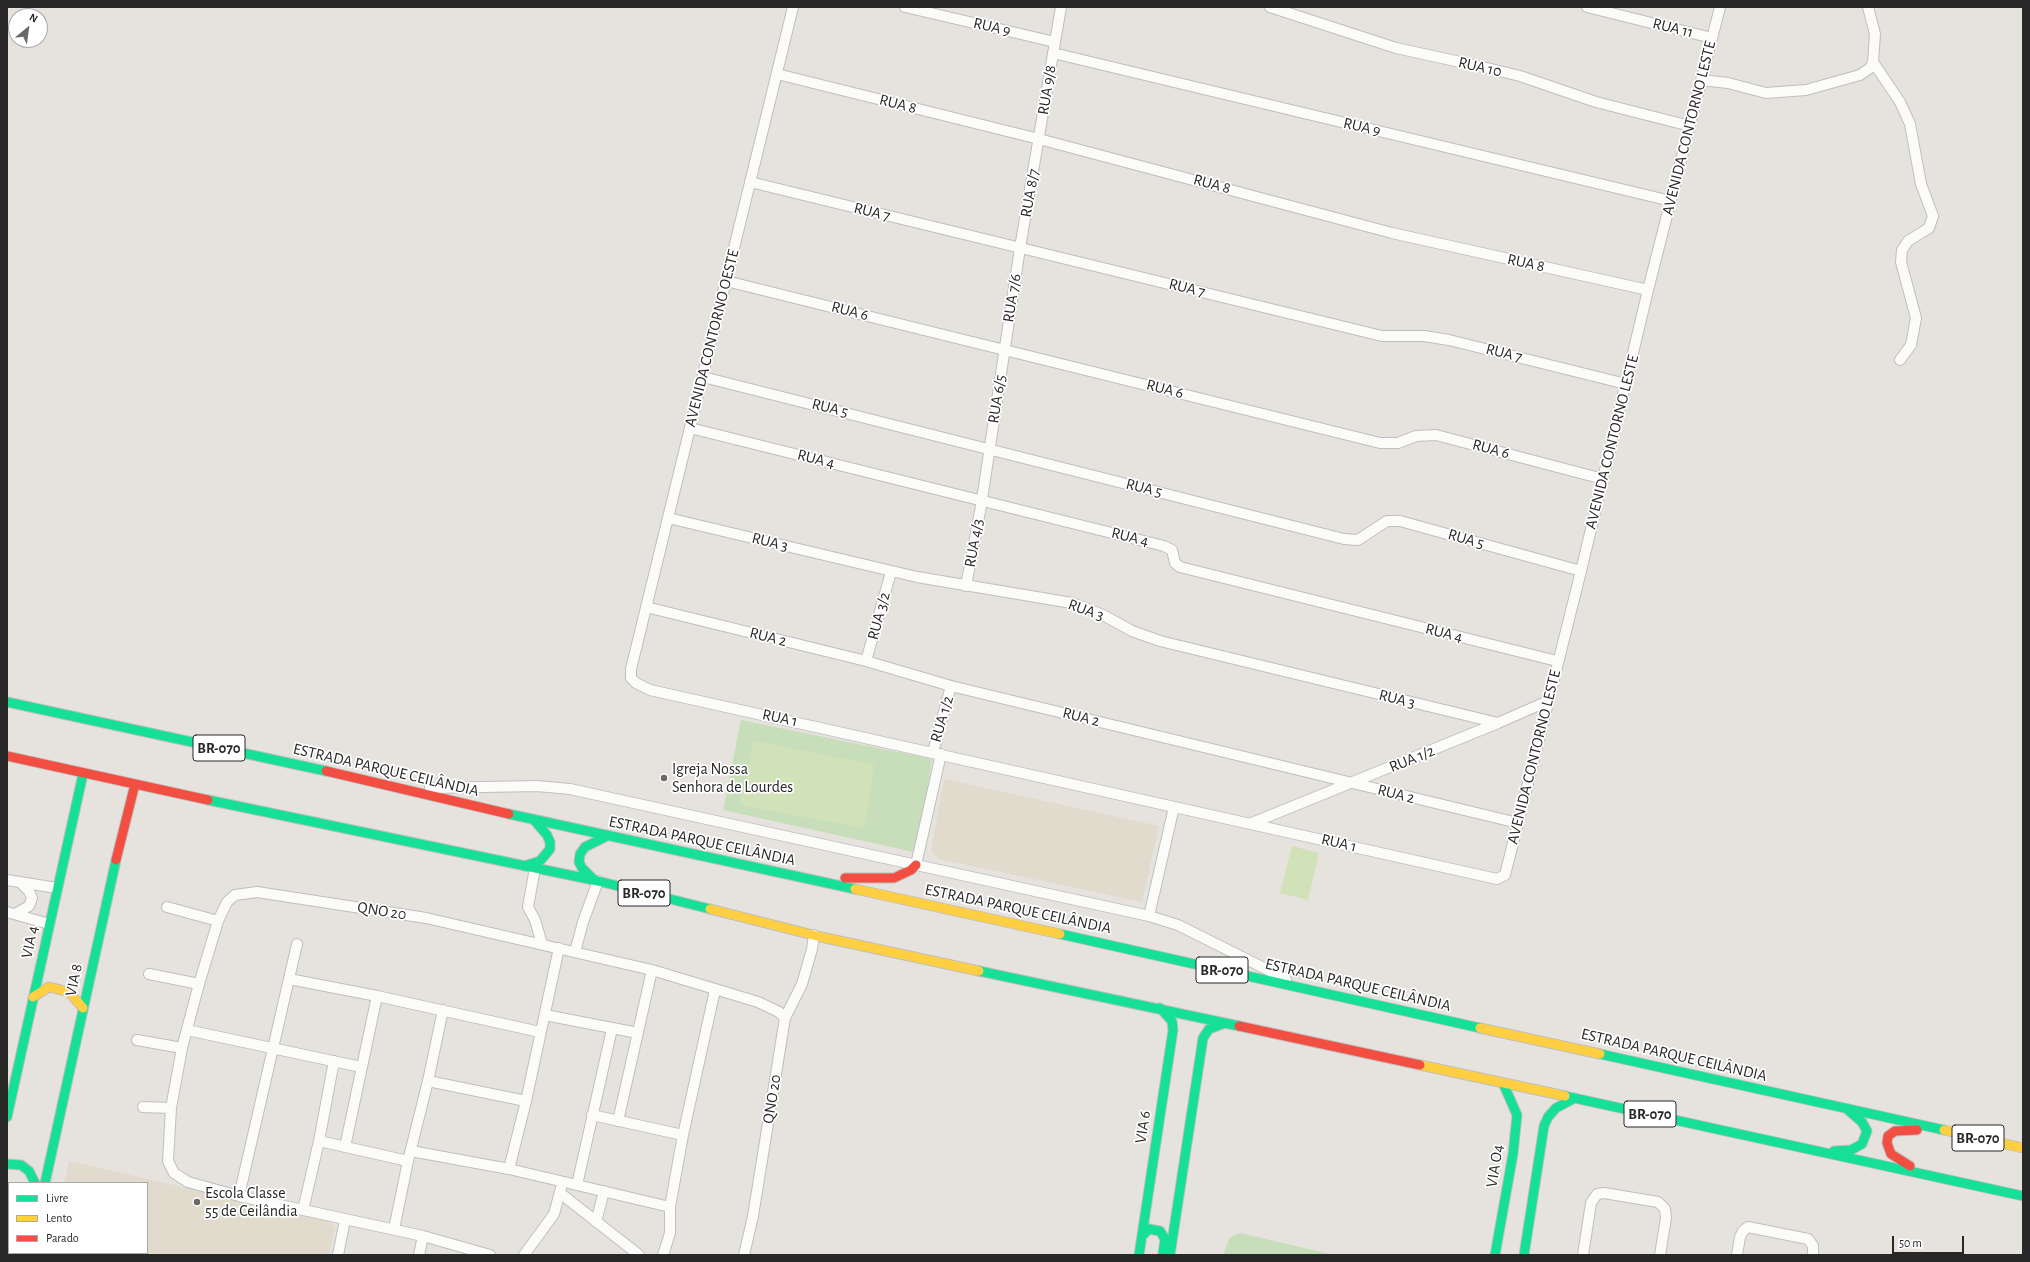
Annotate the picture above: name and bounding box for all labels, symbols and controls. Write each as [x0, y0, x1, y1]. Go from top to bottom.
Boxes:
north arrow [8, 8, 48, 48]
text: N [28, 11, 40, 25]
street label: RUA 9 [971, 13, 1013, 41]
street label: RUA 11 [1651, 14, 1695, 42]
street label: AVENIDA CONTORNO LESTE [1658, 39, 1720, 217]
street label: RUA 10 [1456, 53, 1504, 81]
street label: RUA 9/8 [1034, 64, 1060, 116]
street label: RUA 8 [877, 90, 919, 118]
street label: RUA 9 [1341, 113, 1383, 141]
street label: RUA 8/7 [1016, 167, 1044, 219]
street label: RUA 8 [1191, 170, 1233, 198]
street label: RUA 7 [852, 198, 892, 226]
street label: AVENIDA CONTORNO OESTE [681, 247, 743, 429]
street label: RUA 8 [1506, 250, 1546, 276]
street label: RUA 7/6 [999, 272, 1025, 324]
street label: RUA 7 [1167, 274, 1207, 302]
street label: RUA 6 [829, 297, 871, 325]
street label: RUA 7 [1484, 339, 1524, 367]
street label: AVENIDA CONTORNO LESTE [1581, 353, 1643, 531]
street label: RUA 6/5 [984, 373, 1010, 425]
street label: RUA 6 [1144, 375, 1186, 403]
street label: RUA 5 [810, 394, 850, 422]
street label: RUA 6 [1470, 435, 1512, 463]
street label: RUA 4 [795, 445, 837, 473]
street label: RUA 5 [1124, 474, 1164, 502]
street label: RUA 4/3 [960, 517, 988, 569]
street label: RUA 4 [1109, 523, 1151, 551]
street label: RUA 5 [1446, 525, 1486, 553]
street label: RUA 3 [750, 528, 790, 556]
street label: RUA 3/2 [863, 590, 895, 642]
street label: RUA 3 [1065, 595, 1107, 625]
street label: RUA 4 [1423, 619, 1465, 647]
street label: RUA 2 [747, 623, 789, 651]
street label: AVENIDA CONTORNO LESTE [1503, 668, 1565, 846]
street label: RUA 3 [1377, 685, 1417, 713]
street label: RUA 1/2 [926, 693, 958, 745]
street label: RUA 2 [1060, 703, 1102, 731]
street label: RUA 1 [761, 705, 799, 731]
road number: BR-070 [193, 735, 245, 761]
street label: ESTRADA PARQUE CEILÂNDIA [291, 739, 481, 801]
street label: RUA 1/2 [1386, 741, 1438, 777]
place label: Igreja Nossa Senhora de Lourdes [672, 759, 793, 797]
marker: Igreja Nossa Senhora de Lourdes [659, 773, 669, 783]
street label: RUA 2 [1375, 780, 1417, 808]
street label: ESTRADA PARQUE CEILÂNDIA [607, 812, 797, 870]
street label: RUA 1 [1319, 830, 1359, 856]
road number: BR-070 [618, 880, 670, 906]
street label: ESTRADA PARQUE CEILÂNDIA [923, 880, 1113, 938]
street label: QNO 20 [356, 898, 408, 924]
street label: VIA 4 [17, 924, 43, 960]
street label: ESTRADA PARQUE CEILÂNDIA [1263, 954, 1453, 1016]
road number: BR-070 [1196, 957, 1248, 983]
street label: VIA 8 [61, 962, 87, 998]
street label: ESTRADA PARQUE CEILÂNDIA [1579, 1024, 1769, 1086]
street label: QNO 20 [759, 1073, 785, 1125]
road number: BR-070 [1624, 1101, 1676, 1127]
street label: VIA 6 [1131, 1109, 1155, 1145]
road number: BR-070 [1952, 1125, 2004, 1151]
street label: VIA O4 [1482, 1143, 1508, 1189]
legend [8, 1182, 148, 1254]
place label: Escola Classe 55 de Ceilândia [205, 1183, 298, 1221]
text: Livre [46, 1192, 68, 1204]
marker: Escola Classe 55 de Ceilândia [192, 1197, 202, 1207]
text: Lento [46, 1212, 72, 1224]
scale bar [1894, 1228, 1966, 1254]
text: Parado [46, 1232, 79, 1244]
text: 50 m [1899, 1237, 1922, 1249]

